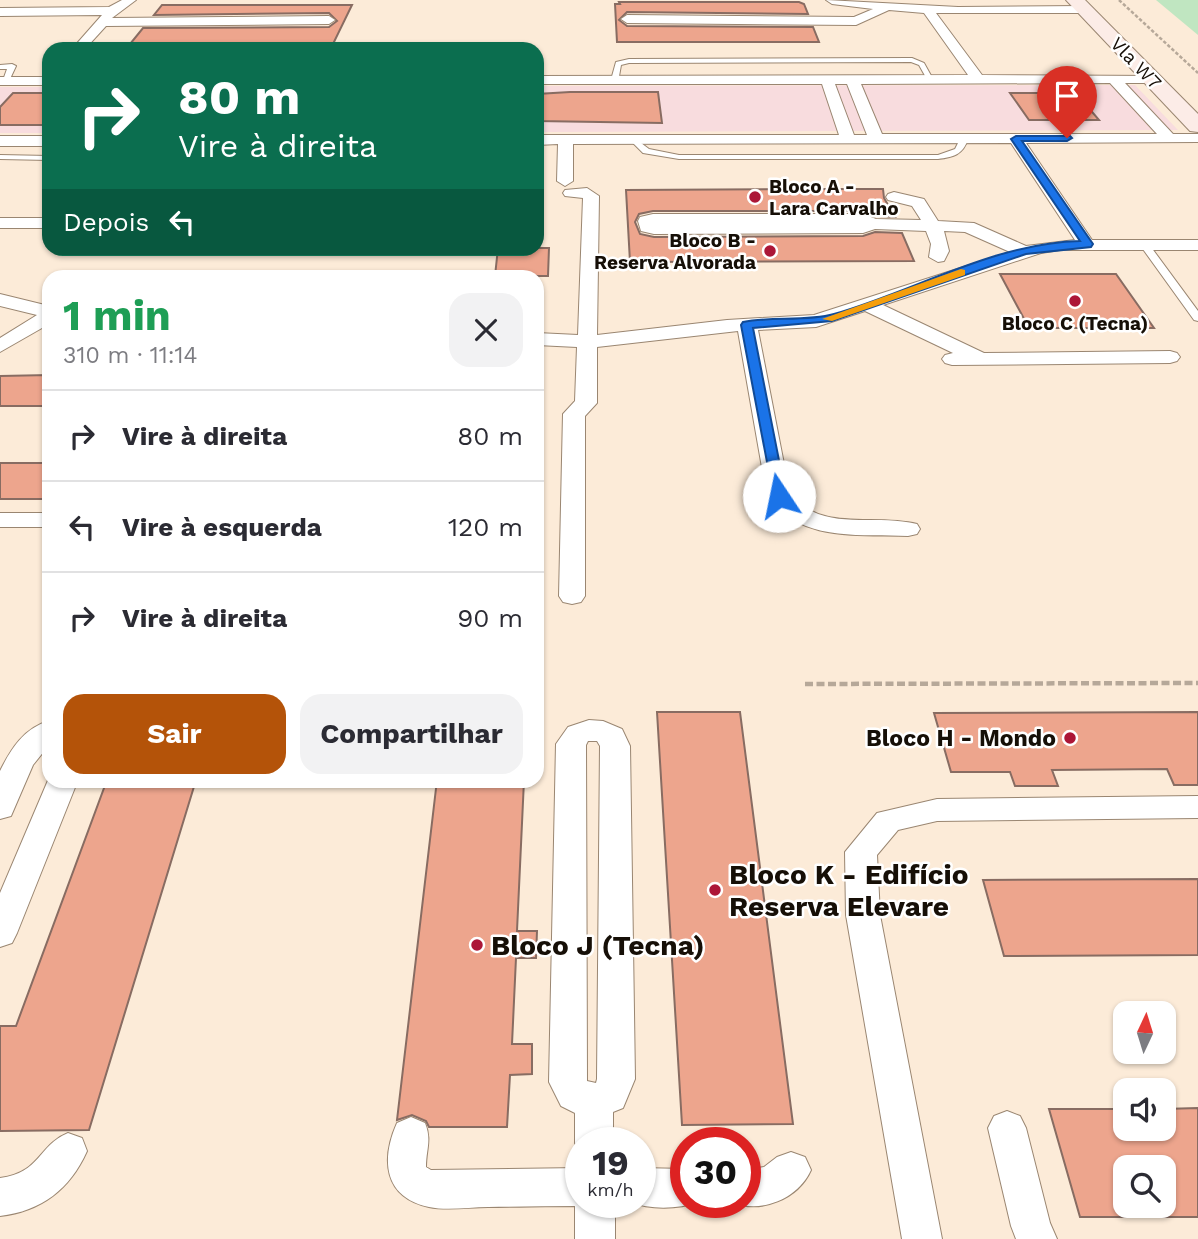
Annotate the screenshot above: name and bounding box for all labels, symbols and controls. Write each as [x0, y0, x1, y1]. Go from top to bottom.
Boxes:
street label: Vla W7 [1106, 32, 1166, 94]
pin [1037, 66, 1097, 138]
text: 80 m [178, 68, 300, 126]
icon: right [63, 70, 154, 161]
icon: arrive [1048, 77, 1086, 115]
text: Vire à direita [178, 127, 377, 165]
place label: Bloco A - Lara Carvalho [769, 175, 899, 220]
marker: Bloco A - Lara Carvalho [747, 189, 763, 205]
icon: left [163, 203, 201, 241]
text: Depois [63, 207, 149, 237]
place label: Bloco B - Reserva Alvorada [594, 229, 756, 274]
marker: Bloco B - Reserva Alvorada [762, 243, 778, 259]
text: 1 min [63, 291, 171, 340]
button: close [449, 293, 523, 367]
marker: Bloco C (Tecna) [1067, 293, 1083, 309]
place label: Bloco C (Tecna) [1002, 312, 1148, 335]
text: 310 m · 11:14 [63, 342, 198, 369]
icon: right [63, 417, 101, 455]
text: Vire à direita [122, 421, 287, 451]
text: 80 m [457, 421, 523, 451]
position arrow [742, 459, 816, 533]
icon: left [63, 508, 101, 546]
text: Vire à esquerda [122, 512, 322, 542]
text: 120 m [448, 512, 523, 542]
icon: right [63, 599, 101, 637]
text: Vire à direita [122, 603, 287, 633]
text: 90 m [457, 603, 523, 633]
button: Sair [63, 694, 286, 774]
button: Compartilhar [300, 694, 523, 774]
place label: Bloco H - Mondo [866, 725, 1056, 752]
marker: Bloco H - Mondo [1062, 730, 1078, 746]
place label: Bloco K - Edifício Reserva Elevare [729, 858, 969, 923]
marker: Bloco K - Edifício Reserva Elevare [707, 882, 723, 898]
place label: Bloco J (Tecna) [491, 929, 705, 962]
marker: Bloco J (Tecna) [469, 937, 485, 953]
north arrow [1113, 1001, 1176, 1064]
map controls [1113, 1001, 1176, 1218]
button: sound [1113, 1078, 1176, 1141]
speed limit sign: 30 [670, 1127, 761, 1218]
text: 19 [592, 1142, 629, 1184]
button: search [1113, 1155, 1176, 1218]
text: km/h [587, 1179, 634, 1200]

